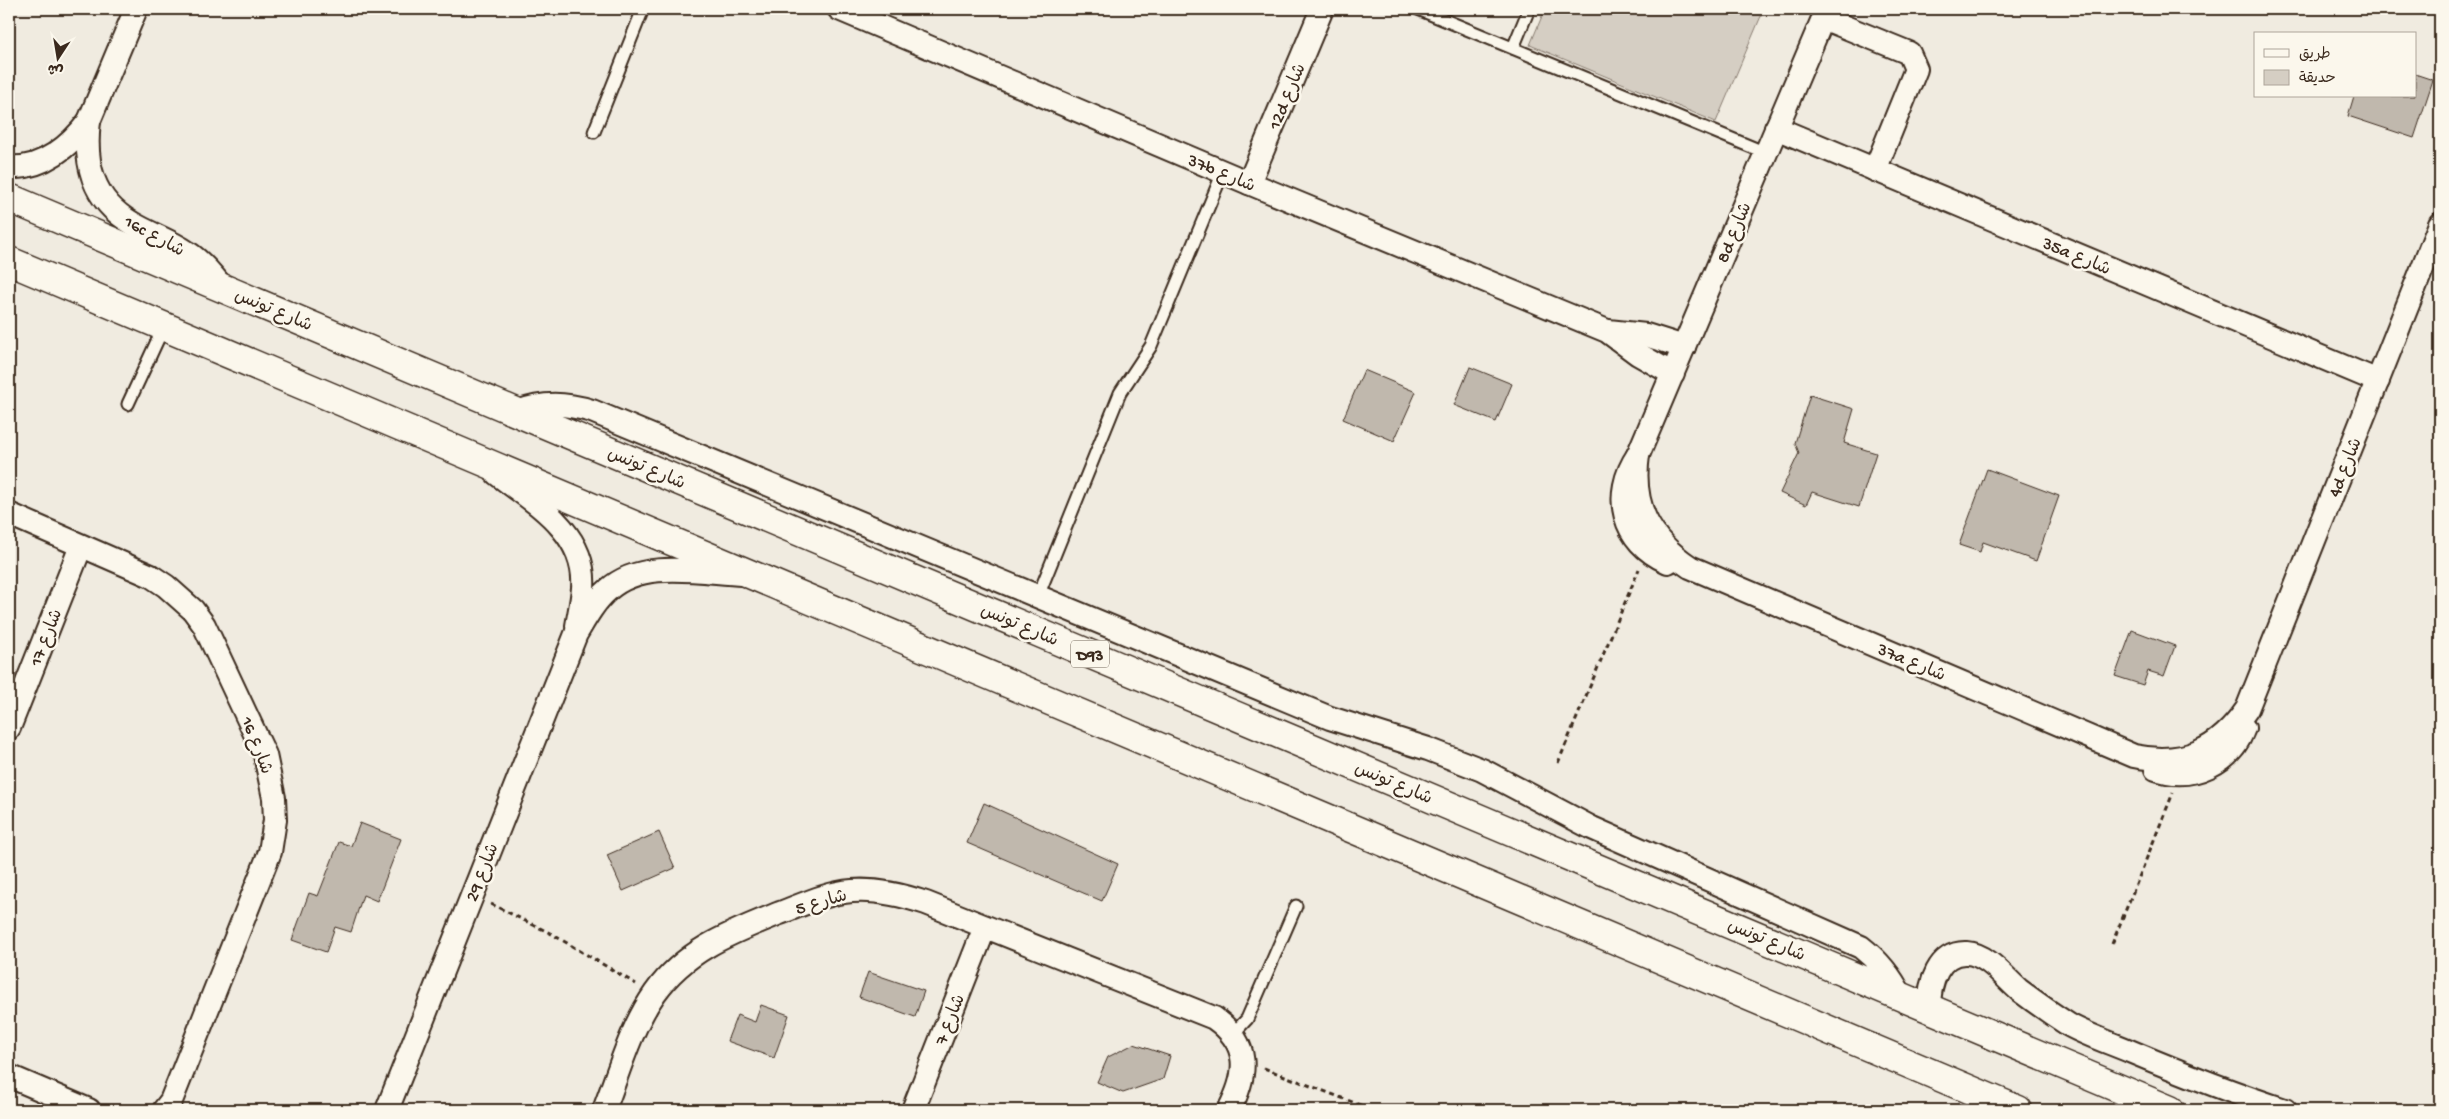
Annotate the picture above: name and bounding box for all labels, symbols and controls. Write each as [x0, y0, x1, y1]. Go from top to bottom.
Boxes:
north arrow [32, 32, 82, 82]
legend [2254, 32, 2416, 98]
text: طريق [2299, 46, 2331, 64]
text: ش [47, 58, 65, 78]
street label: 12d شارع [1265, 61, 1312, 134]
text: حديقة [2299, 70, 2336, 88]
street label: 37b شارع [1183, 150, 1258, 198]
street label: 8d شارع [1713, 200, 1757, 266]
street label: 16c شارع [119, 212, 188, 262]
street label: 35a شارع [2038, 233, 2113, 281]
street label: شارع تونس [231, 286, 315, 337]
street label: 4d شارع [2325, 435, 2368, 501]
street label: شارع تونس [604, 444, 688, 495]
street label: شارع تونس [977, 601, 1061, 652]
street label: شارع 17 [26, 606, 68, 671]
street label: 37a شارع [1873, 639, 1948, 687]
road number: D93 [1071, 641, 1109, 668]
street label: شارع 16 [235, 713, 276, 777]
street label: شارع تونس [1351, 759, 1435, 810]
street label: شارع 29 [462, 841, 504, 905]
street label: شارع 5 [793, 886, 850, 921]
street label: شارع تونس [1724, 916, 1808, 967]
street label: شارع 7 [931, 992, 971, 1049]

